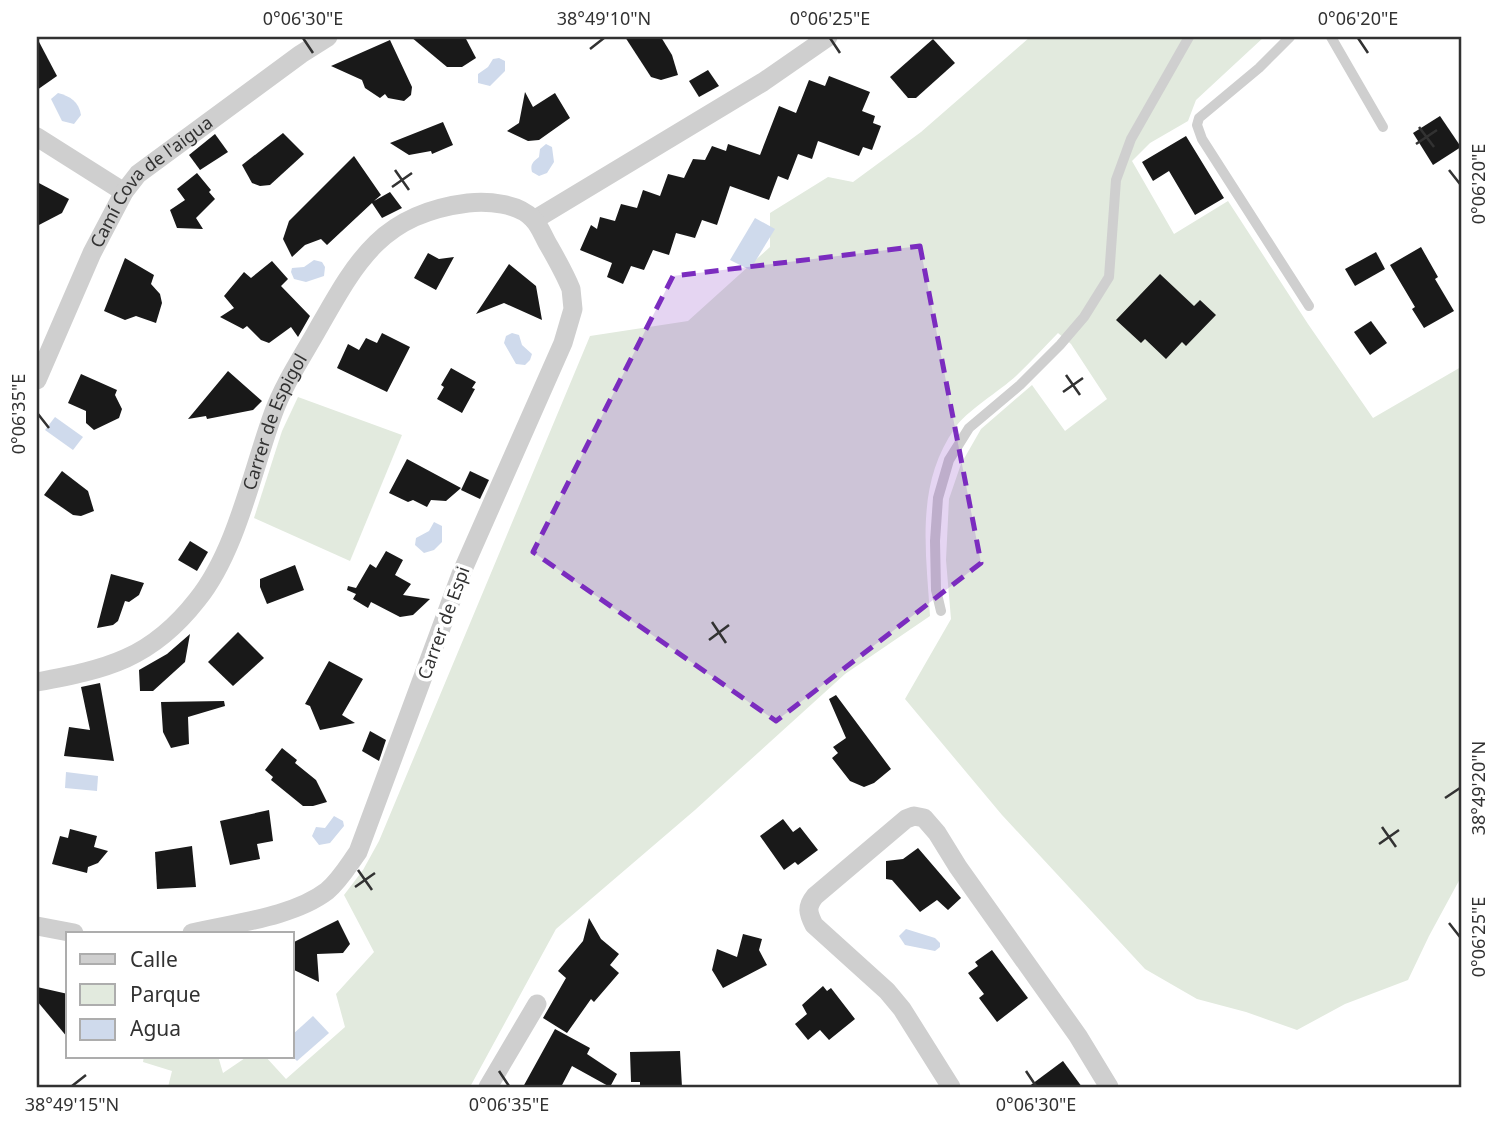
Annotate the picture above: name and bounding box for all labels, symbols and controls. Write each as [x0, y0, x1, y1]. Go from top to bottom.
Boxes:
text: 0°06'30"E [263, 6, 343, 30]
text: 38°49'10"N [557, 6, 651, 30]
text: 0°06'25"E [790, 6, 870, 30]
text: 0°06'20"E [1318, 6, 1398, 30]
street label: Camí Cova de l'aigua [84, 110, 217, 252]
text: 0°06'20"E [1466, 144, 1490, 224]
street label: Carrer de Espigol [236, 349, 312, 493]
text: 0°06'35"E [6, 374, 30, 454]
street label: Carrer de Espi [412, 563, 475, 682]
text: 38°49'20"N [1466, 741, 1490, 835]
text: 0°06'25"E [1466, 897, 1490, 977]
legend [66, 932, 294, 1058]
text: Calle [130, 945, 178, 973]
text: Parque [130, 980, 200, 1008]
text: Agua [130, 1014, 181, 1042]
text: 38°49'15"N [25, 1092, 119, 1116]
text: 0°06'35"E [469, 1092, 549, 1116]
text: 0°06'30"E [996, 1092, 1076, 1116]

